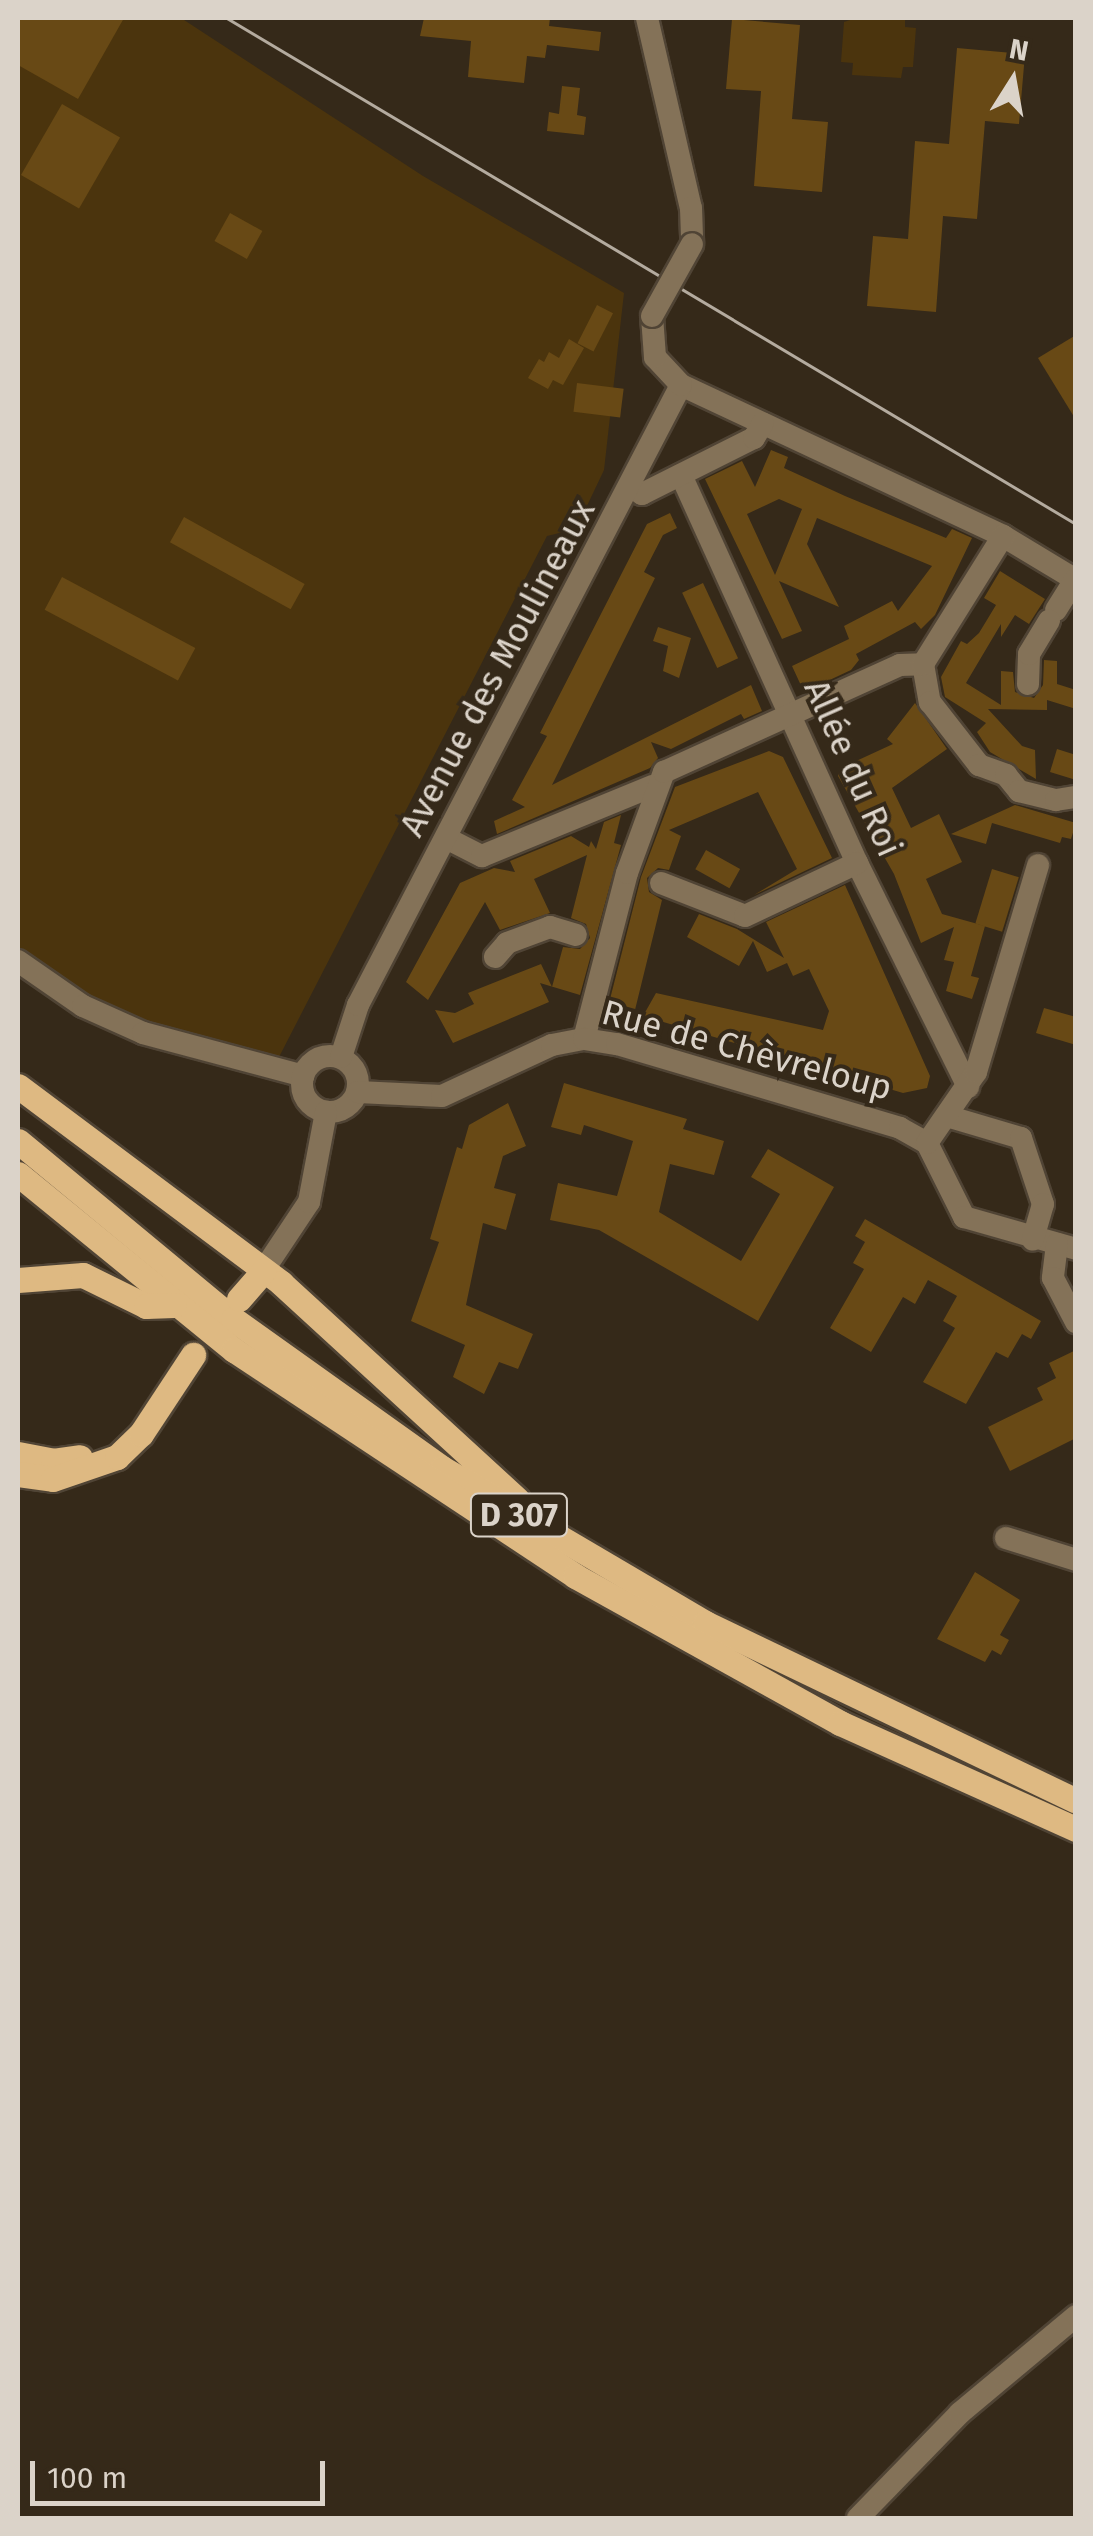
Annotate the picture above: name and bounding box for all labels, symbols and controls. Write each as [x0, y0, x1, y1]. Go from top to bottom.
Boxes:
north arrow [963, 30, 1063, 130]
text: N [1007, 32, 1031, 68]
street label: Avenue des Moulineaux [390, 493, 604, 843]
street label: Allée du Roi [795, 673, 911, 863]
street label: Rue de Chèvreloup [597, 991, 897, 1109]
road number: D 307 [469, 1488, 569, 1542]
scale bar [35, 2441, 330, 2503]
text: 100 m [47, 2460, 127, 2496]

